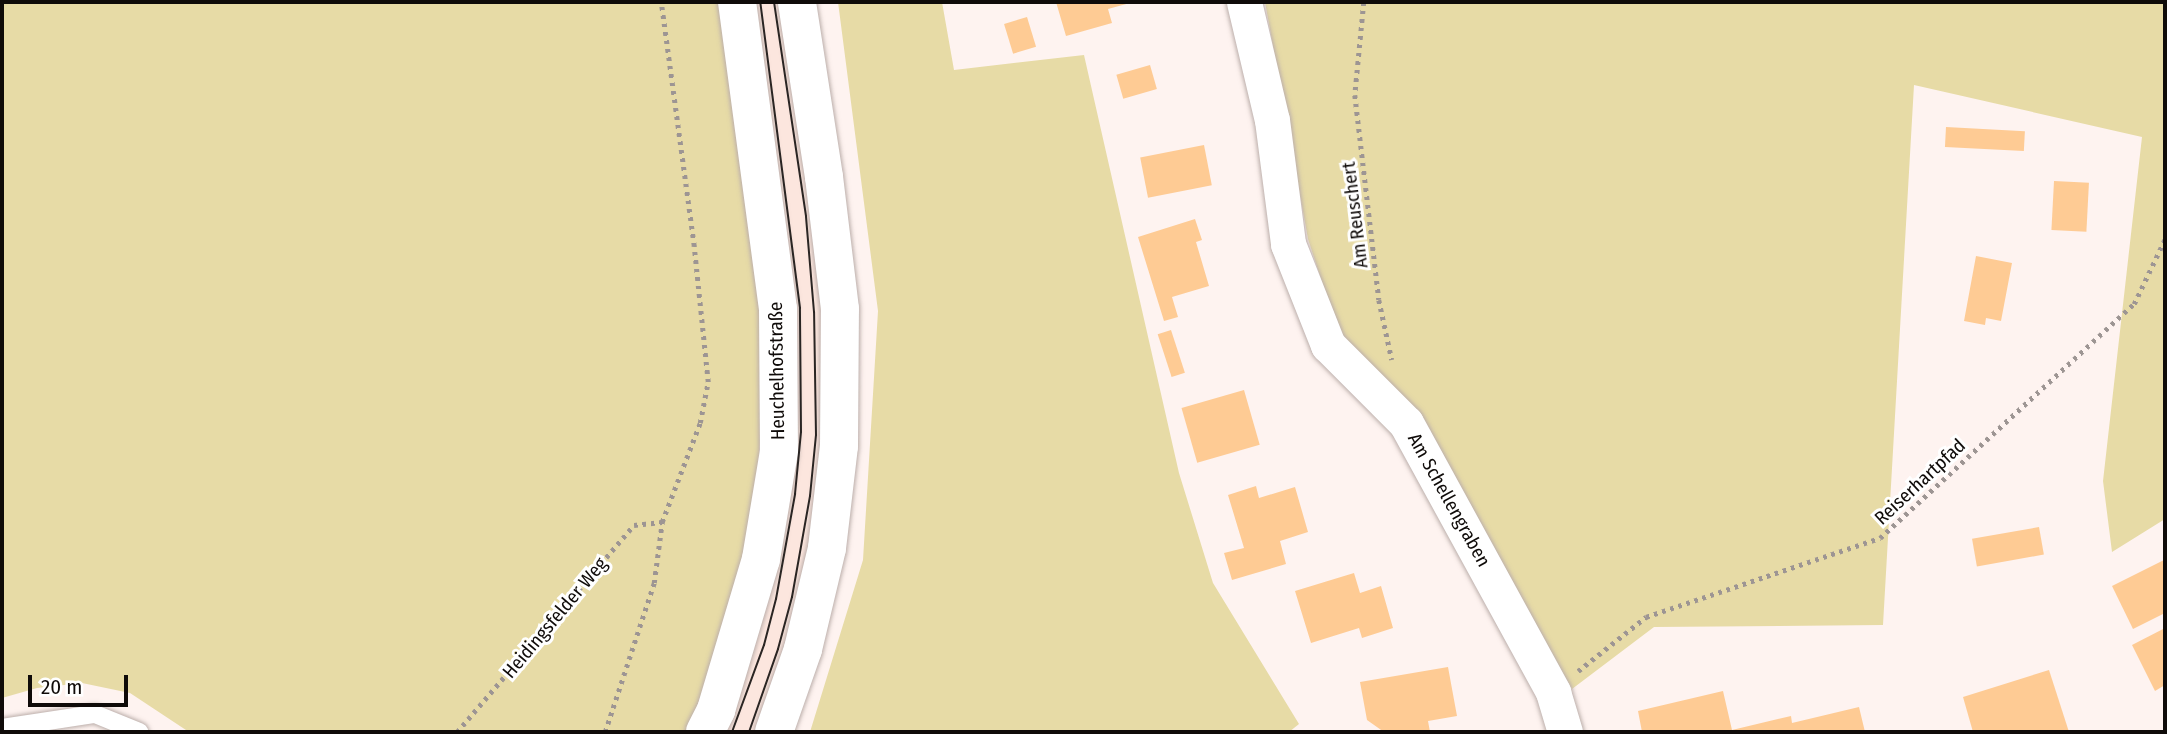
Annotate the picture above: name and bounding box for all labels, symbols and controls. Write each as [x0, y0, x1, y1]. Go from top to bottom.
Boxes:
street label: Am Reuschert [1337, 161, 1373, 269]
street label: Heuchelhofstraße [764, 302, 790, 440]
street label: Am Schellengraben [1403, 429, 1495, 571]
street label: Reiserhartpfad [1870, 434, 1970, 530]
street label: Heidingsfelder Weg [498, 553, 612, 683]
scale bar [32, 660, 131, 704]
text: 20 m [41, 674, 82, 700]

